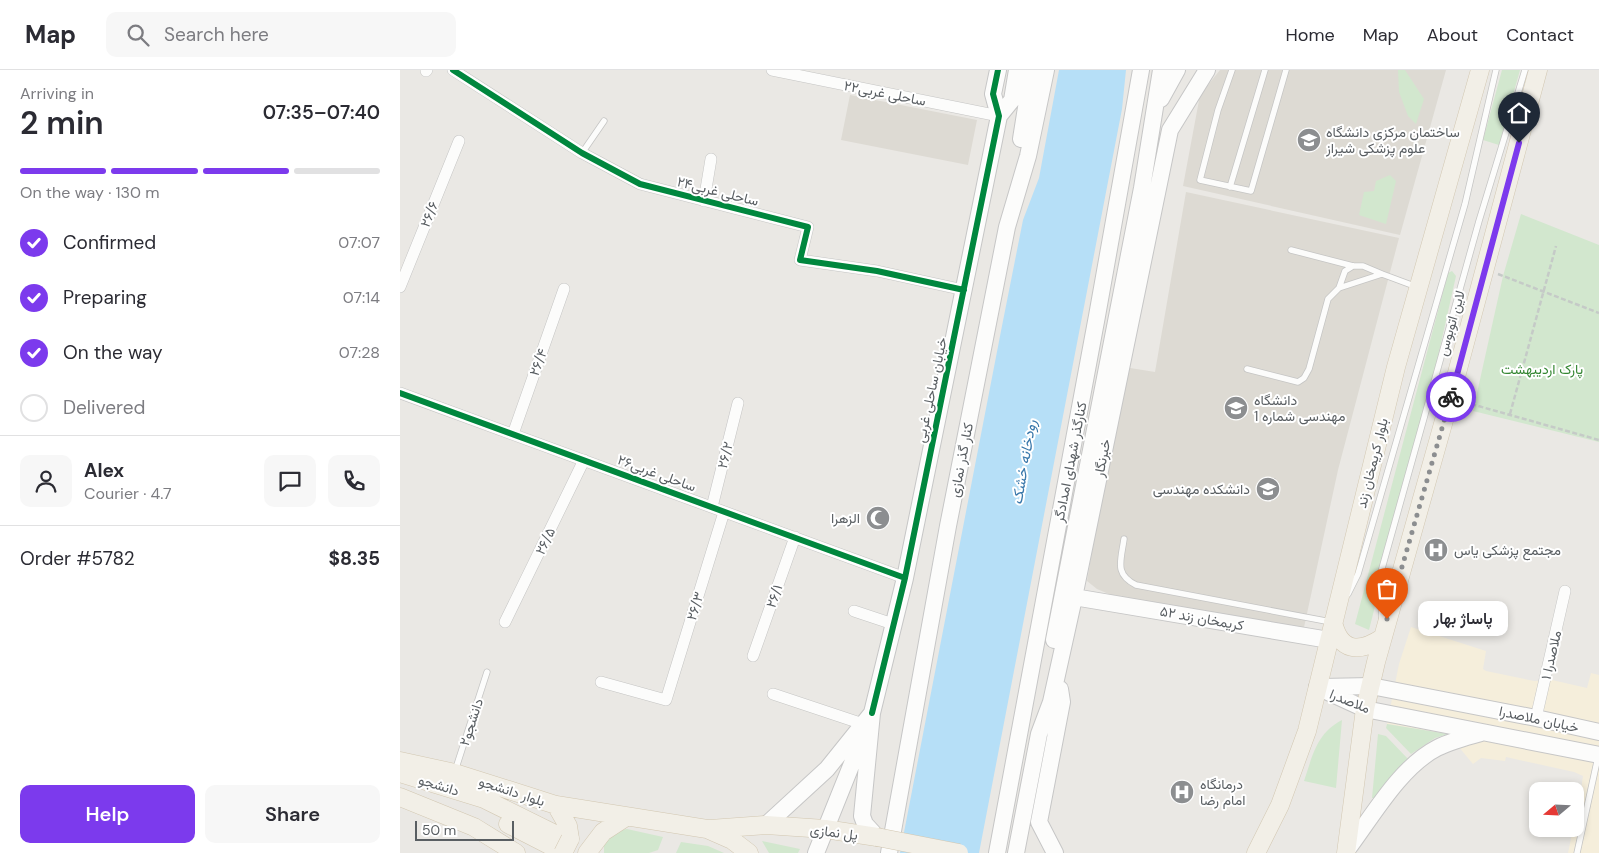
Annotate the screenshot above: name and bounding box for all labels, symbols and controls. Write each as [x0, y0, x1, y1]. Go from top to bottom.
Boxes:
search box [106, 12, 456, 57]
text: Map [25, 19, 76, 50]
icon: search [124, 21, 152, 49]
text: Search here [164, 22, 269, 47]
text: Home [1285, 23, 1335, 47]
text: Map [1363, 23, 1399, 47]
text: About [1427, 23, 1478, 47]
text: Contact [1506, 23, 1574, 47]
street label: ساحلی غربی۲۲ [843, 76, 927, 110]
text: Arriving in [20, 83, 94, 104]
pin [1498, 92, 1540, 143]
icon: home [1505, 99, 1533, 127]
text: 07:35–07:40 [263, 100, 380, 125]
text: 2 min [20, 102, 104, 144]
place label: ساختمان مرکزی دانشگاه علوم پزشکی شیراز [1325, 123, 1460, 158]
school or university icon: ساختمان مرکزی دانشگاه علوم پزشکی شیراز [1296, 127, 1322, 153]
street label: ساحلی غربی۲۴ [675, 172, 761, 210]
text: On the way · 130 m [20, 182, 160, 203]
street label: ۲۶/۶ [416, 198, 442, 230]
icon: check [20, 229, 48, 257]
text: Confirmed [63, 230, 156, 255]
text: 07:07 [338, 232, 380, 253]
icon: check [20, 284, 48, 312]
text: Preparing [63, 285, 147, 310]
text: 07:14 [343, 287, 380, 308]
street label: لاین اتوبوس [1433, 288, 1469, 358]
street label: خیابان ساحلی غربی [911, 336, 951, 444]
icon: check [20, 339, 48, 367]
text: On the way [63, 340, 163, 365]
text: 07:28 [339, 342, 380, 363]
street label: ۲۶/۴ [525, 346, 551, 378]
park label: پارک اردیبهشت [1501, 360, 1583, 379]
courier [1426, 372, 1476, 422]
icon: bike [1437, 383, 1465, 411]
place label: دانشگاه مهندسی شماره 1 [1254, 391, 1346, 425]
text: Delivered [63, 395, 145, 420]
school or university icon: دانشگاه مهندسی شماره 1 [1223, 395, 1249, 421]
street label: کنارگذر شهدای امدادگر [1049, 400, 1090, 525]
street label: بلوار کریمخان زند [1352, 416, 1392, 510]
water label: رودخانه خشک [1007, 418, 1041, 506]
street label: کنار گذر نمازی [945, 421, 977, 499]
street label: خبرنگار [1089, 437, 1114, 479]
street label: ۲۶/۲ [713, 440, 737, 470]
street label: ساحلی غربی۲۶ [615, 450, 699, 496]
button: person [20, 455, 72, 507]
button: chat [264, 455, 316, 507]
button: phone [328, 455, 380, 507]
text: Alex [84, 458, 124, 483]
school or university icon: دانشکده مهندسی [1255, 476, 1281, 502]
place label: دانشکده مهندسی [1153, 480, 1250, 498]
text: Courier · 4.7 [84, 483, 172, 504]
mosque icon: الزهرا [865, 505, 891, 531]
place label: الزهرا [831, 509, 860, 527]
street label: ۲۶/۵ [531, 525, 559, 557]
hospital icon: مجتمع پزشکی یاس [1423, 537, 1449, 563]
place label: مجتمع پزشکی یاس [1454, 541, 1561, 561]
text: Order #5782 [20, 546, 135, 571]
text: $8.35 [328, 546, 380, 571]
pin [1366, 568, 1408, 619]
icon: bag [1373, 575, 1401, 603]
street label: ۲۶/۱ [761, 582, 787, 610]
street label: ۲۶/۳ [682, 590, 708, 622]
street label: کریمخان زند ۵۲ [1159, 602, 1245, 634]
callout: پاساژ بهار [1417, 602, 1507, 636]
text: پاساژ بهار [1433, 608, 1493, 629]
street label: ۱ ملاصدرا [1537, 629, 1565, 681]
street label: ملاصدرا [1327, 685, 1373, 717]
street label: دانشجو۲ [455, 696, 487, 748]
street label: خیابان ملاصدرا [1497, 702, 1581, 736]
street label: دانشجو [417, 770, 462, 800]
street label: بلوار دانشجو [477, 772, 547, 810]
place label: درمانگاه امام رضا [1200, 775, 1246, 809]
hospital icon: درمانگاه امام رضا [1169, 779, 1195, 805]
north arrow [1529, 782, 1584, 838]
map controls [1529, 782, 1584, 837]
button: Help [20, 785, 195, 843]
button: Share [205, 785, 380, 843]
scale bar [415, 818, 514, 841]
street label: پل نمازی [809, 820, 859, 845]
text: 50 m [422, 821, 456, 839]

